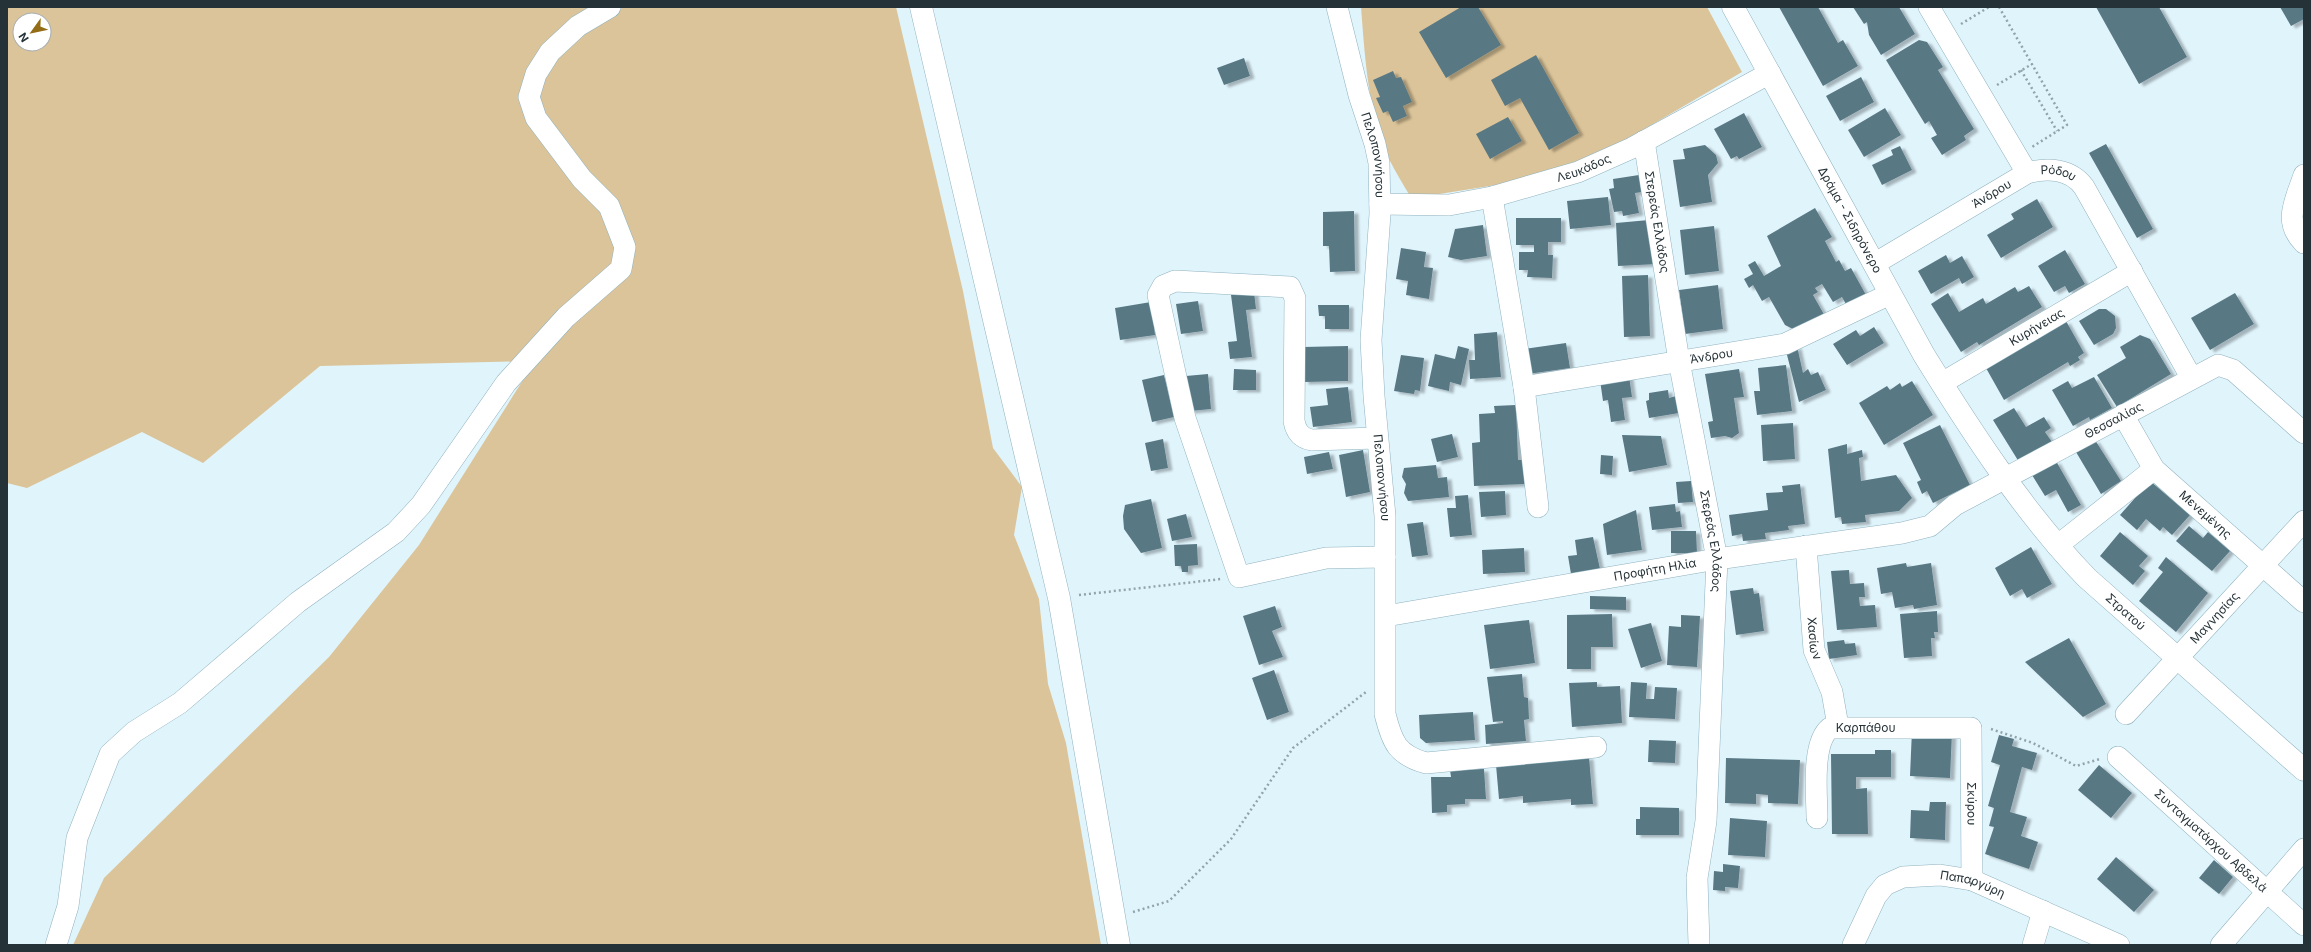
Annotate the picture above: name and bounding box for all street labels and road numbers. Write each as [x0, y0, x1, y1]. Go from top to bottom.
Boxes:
street label: Πελοποννήσου [1358, 110, 1388, 198]
street label: Λευκάδος [1555, 150, 1613, 185]
street label: Ρόδου [2040, 162, 2079, 184]
street label: Δράμα - Σιδηρόνερο [1815, 164, 1886, 276]
street label: Στερεάς Ελλάδος [1642, 170, 1673, 274]
street label: Άνδρου [1969, 176, 2014, 211]
street label: Κυρήνειας [2006, 305, 2067, 349]
street label: Άνδρου [1689, 345, 1734, 367]
street label: Θεσσαλίας [2082, 398, 2145, 442]
street label: Πελοποννήσου [1371, 433, 1393, 521]
street label: Μενεμένης [2176, 487, 2235, 542]
street label: Στερεάς Ελλάδος [1697, 489, 1725, 593]
street label: Προφήτη Ηλία [1613, 555, 1697, 584]
street label: Μαγνησίας [2187, 588, 2242, 646]
street label: Στρατού [2103, 590, 2149, 633]
street label: Χασίων [1804, 617, 1825, 662]
street label: Καρπάθου [1836, 720, 1896, 735]
street label: Σκύρου [1964, 782, 1980, 825]
street label: Συνταγματάρχου Αβδελά [2151, 785, 2271, 895]
street label: Παπαργύρη [1939, 867, 2008, 901]

